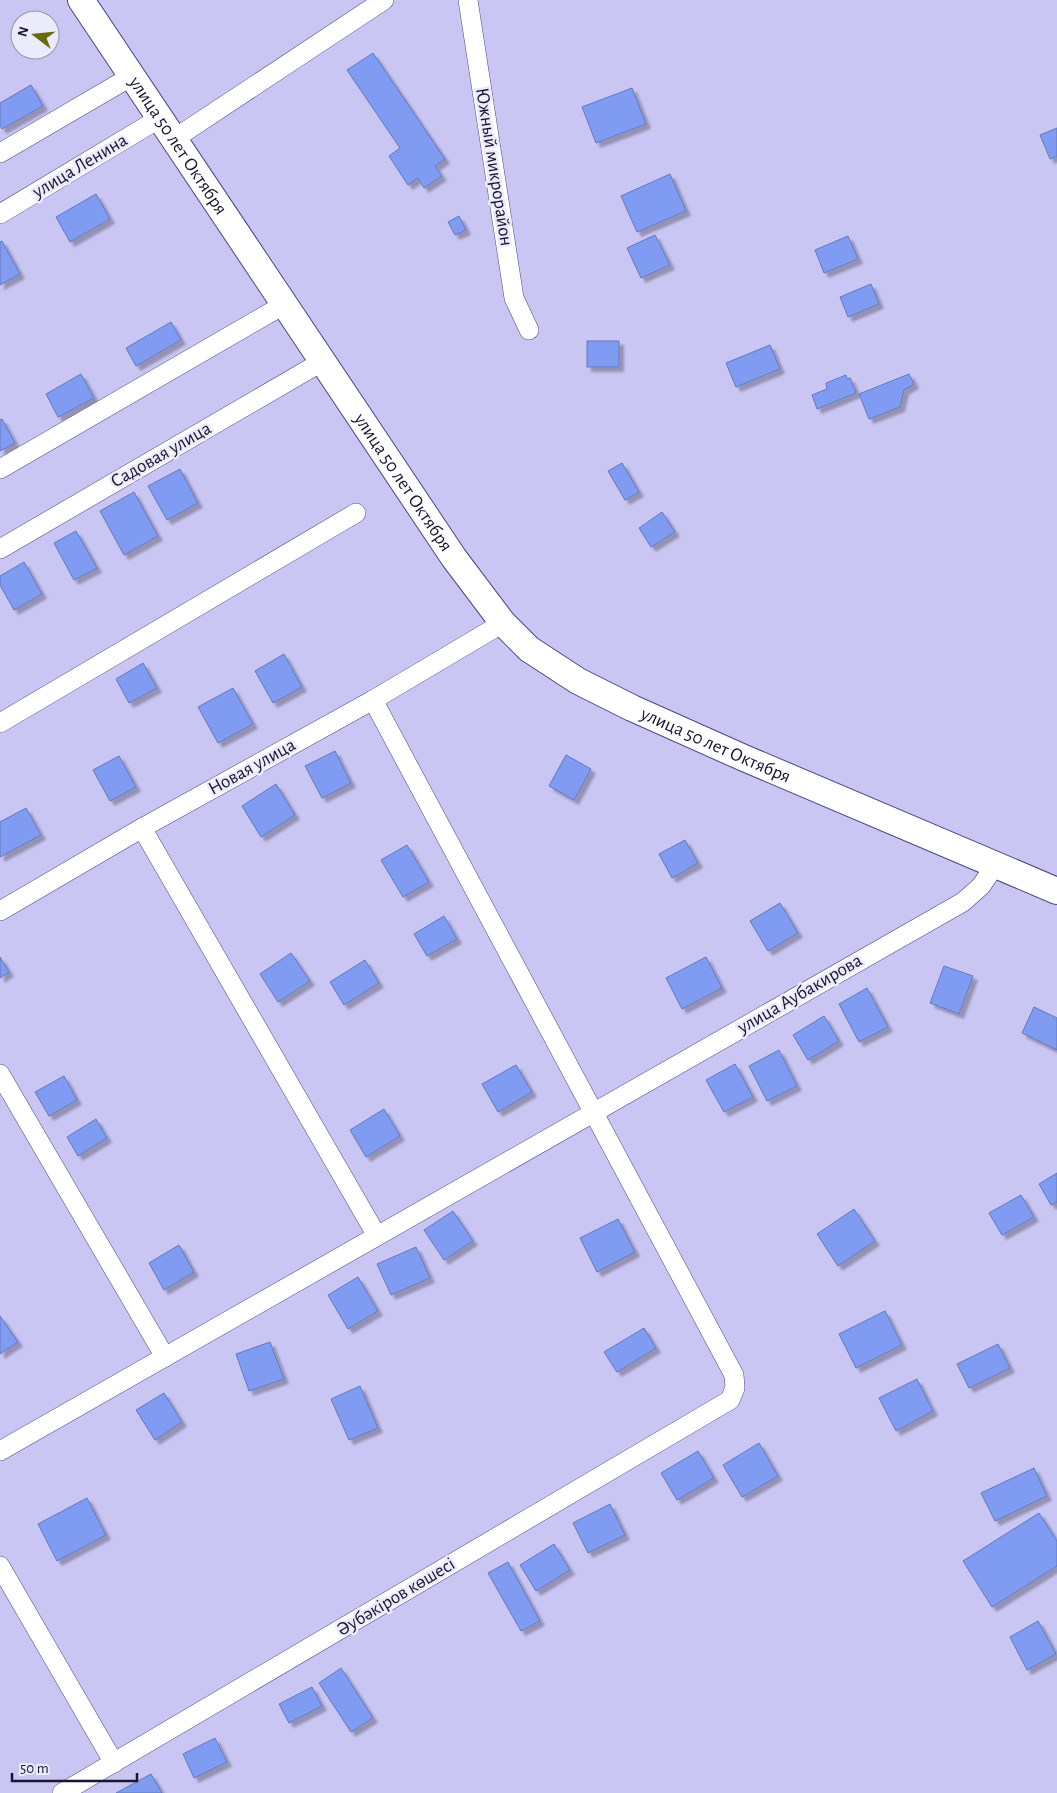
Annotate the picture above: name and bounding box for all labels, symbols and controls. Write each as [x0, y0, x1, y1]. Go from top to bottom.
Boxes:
north arrow [10, 10, 60, 60]
text: N [15, 25, 32, 38]
street label: улица 50 лет Октября [125, 72, 231, 218]
street label: Южный микрорайон [472, 86, 516, 248]
street label: улица Ленина [29, 130, 131, 202]
street label: улица 50 лет Октября [350, 409, 456, 555]
street label: Садовая улица [108, 418, 215, 491]
street label: улица 50 лет Октября [637, 703, 794, 786]
street label: Новая улица [205, 735, 299, 799]
street label: улица Аубакирова [734, 951, 866, 1038]
street label: Әубәкіров көшесі [334, 1554, 458, 1640]
scale bar [12, 1750, 138, 1782]
text: 50 m [20, 1761, 49, 1776]

